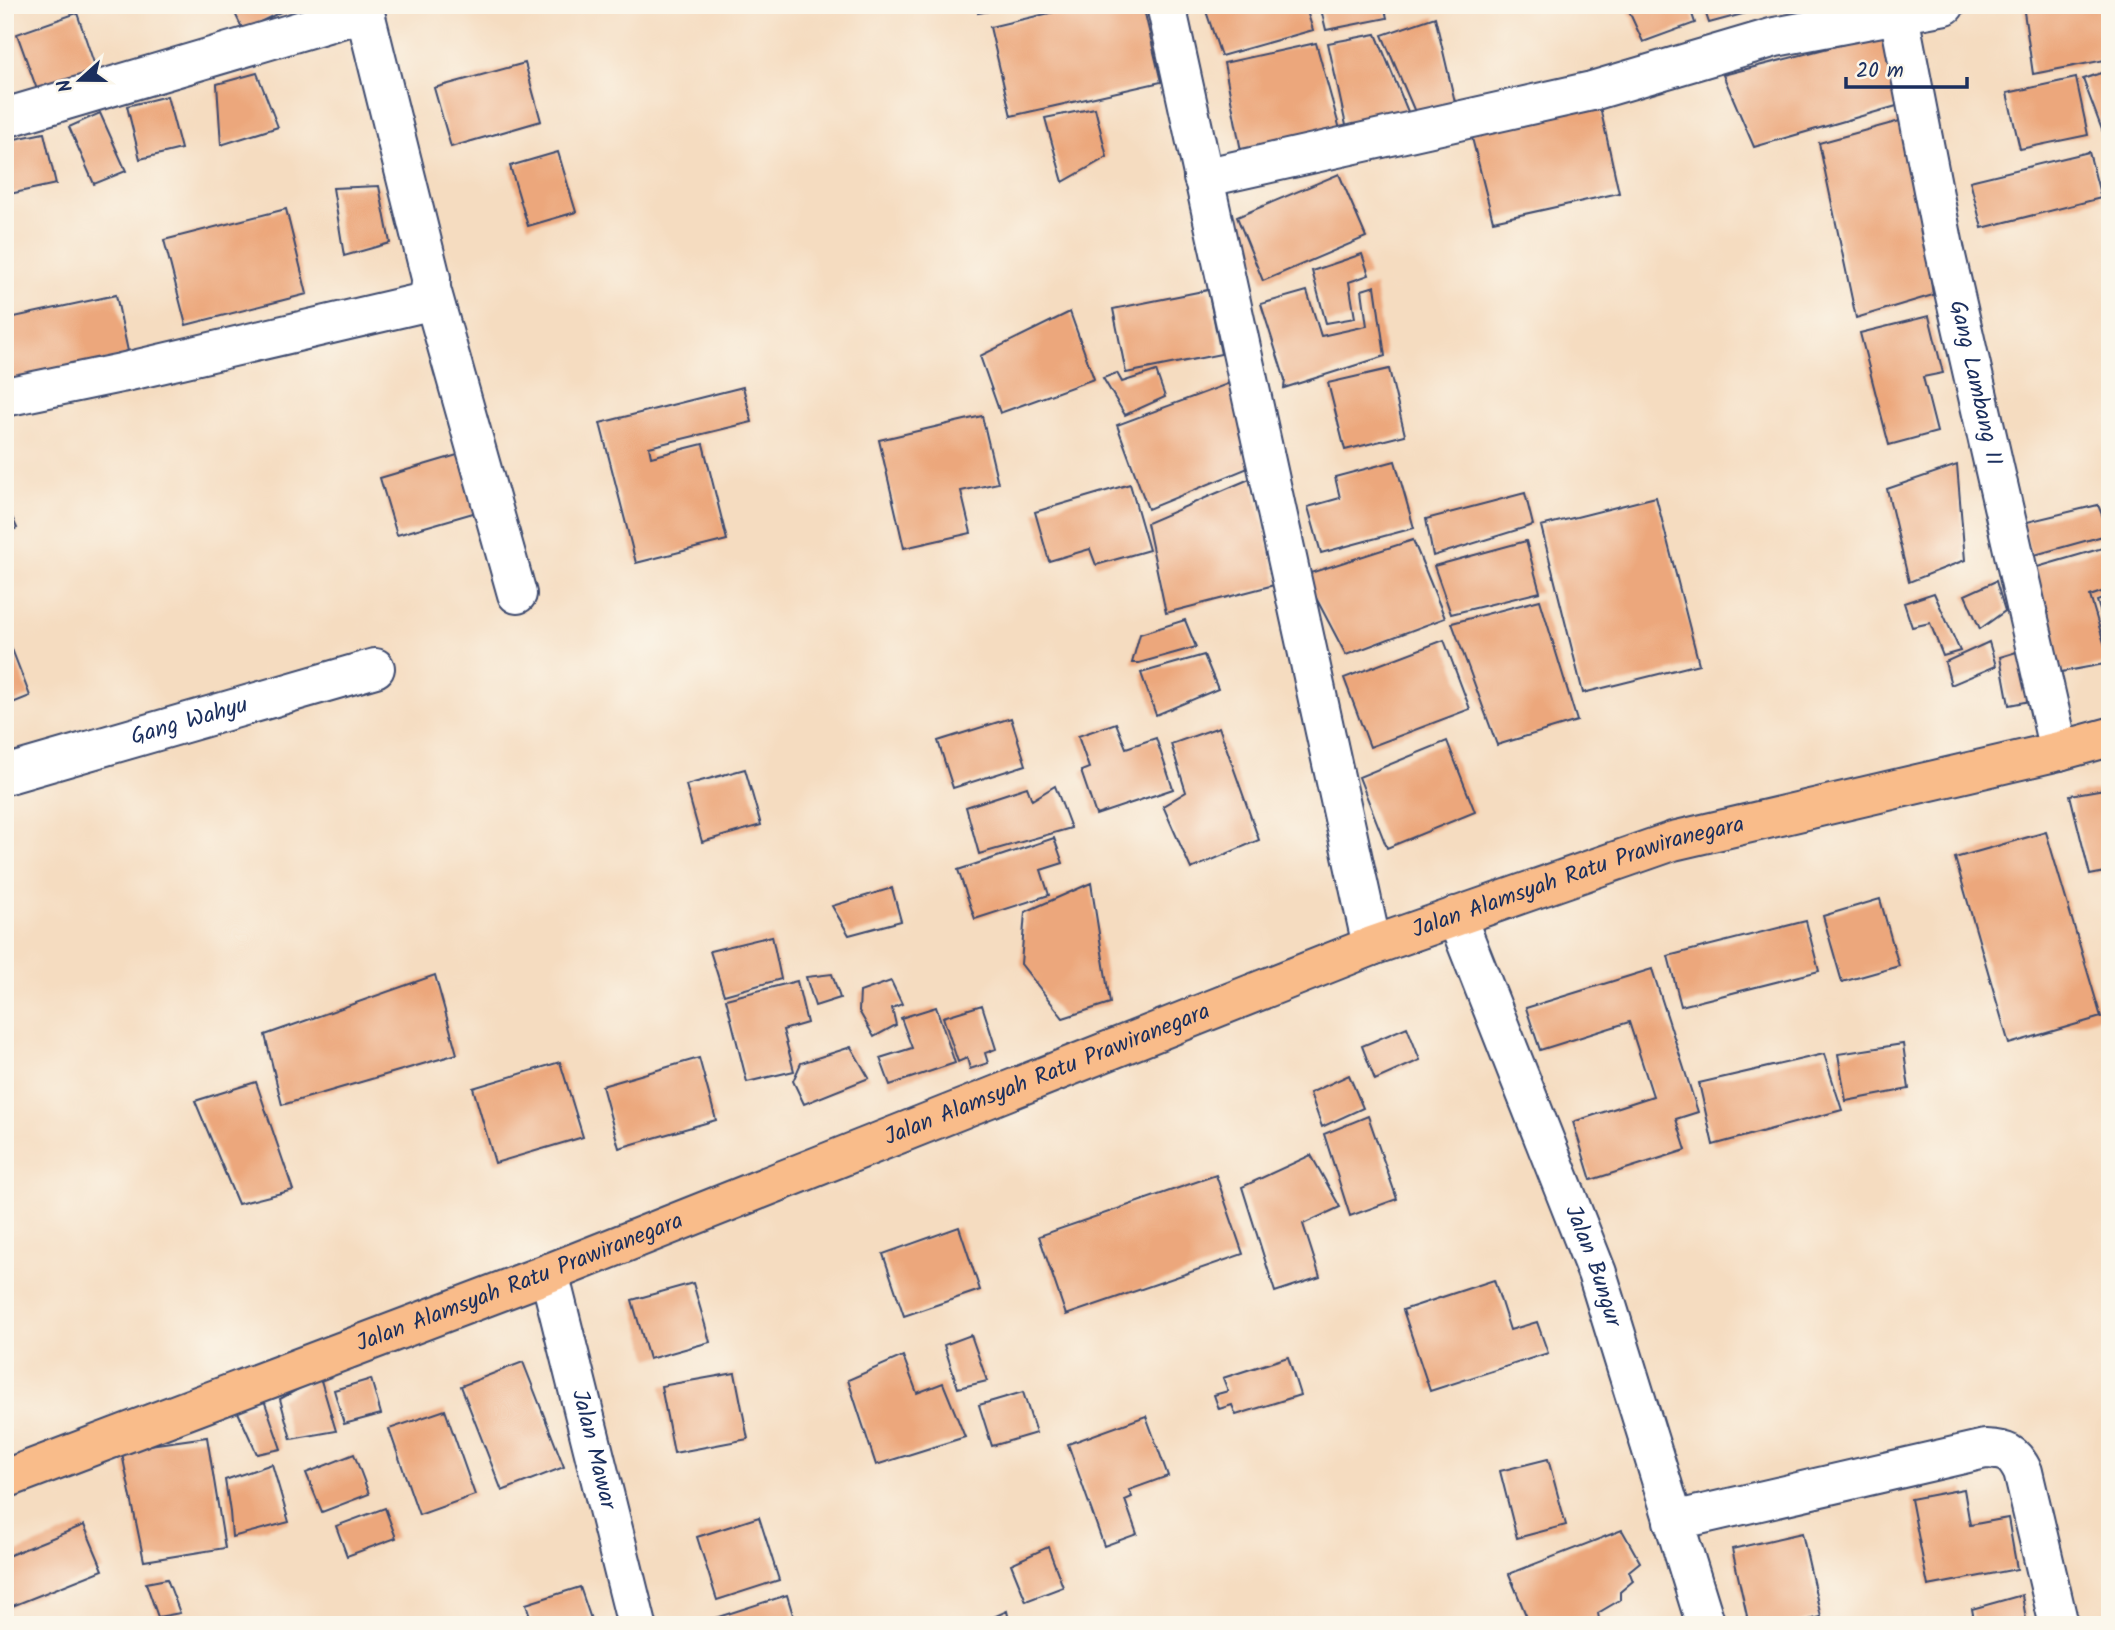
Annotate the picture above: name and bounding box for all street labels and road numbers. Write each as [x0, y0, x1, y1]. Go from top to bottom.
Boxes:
street label: Gang Lambang II [1939, 297, 2011, 469]
street label: Gang Wahyu [127, 688, 252, 756]
street label: Jalan Alamsyah Ratu Prawiranegara [1407, 807, 1748, 949]
street label: Jalan Alamsyah Ratu Prawiranegara [879, 994, 1216, 1156]
street label: Jalan Bungur [1554, 1200, 1631, 1333]
street label: Jalan Alamsyah Ratu Prawiranegara [351, 1203, 689, 1362]
street label: Jalan Mawar [561, 1386, 626, 1515]

